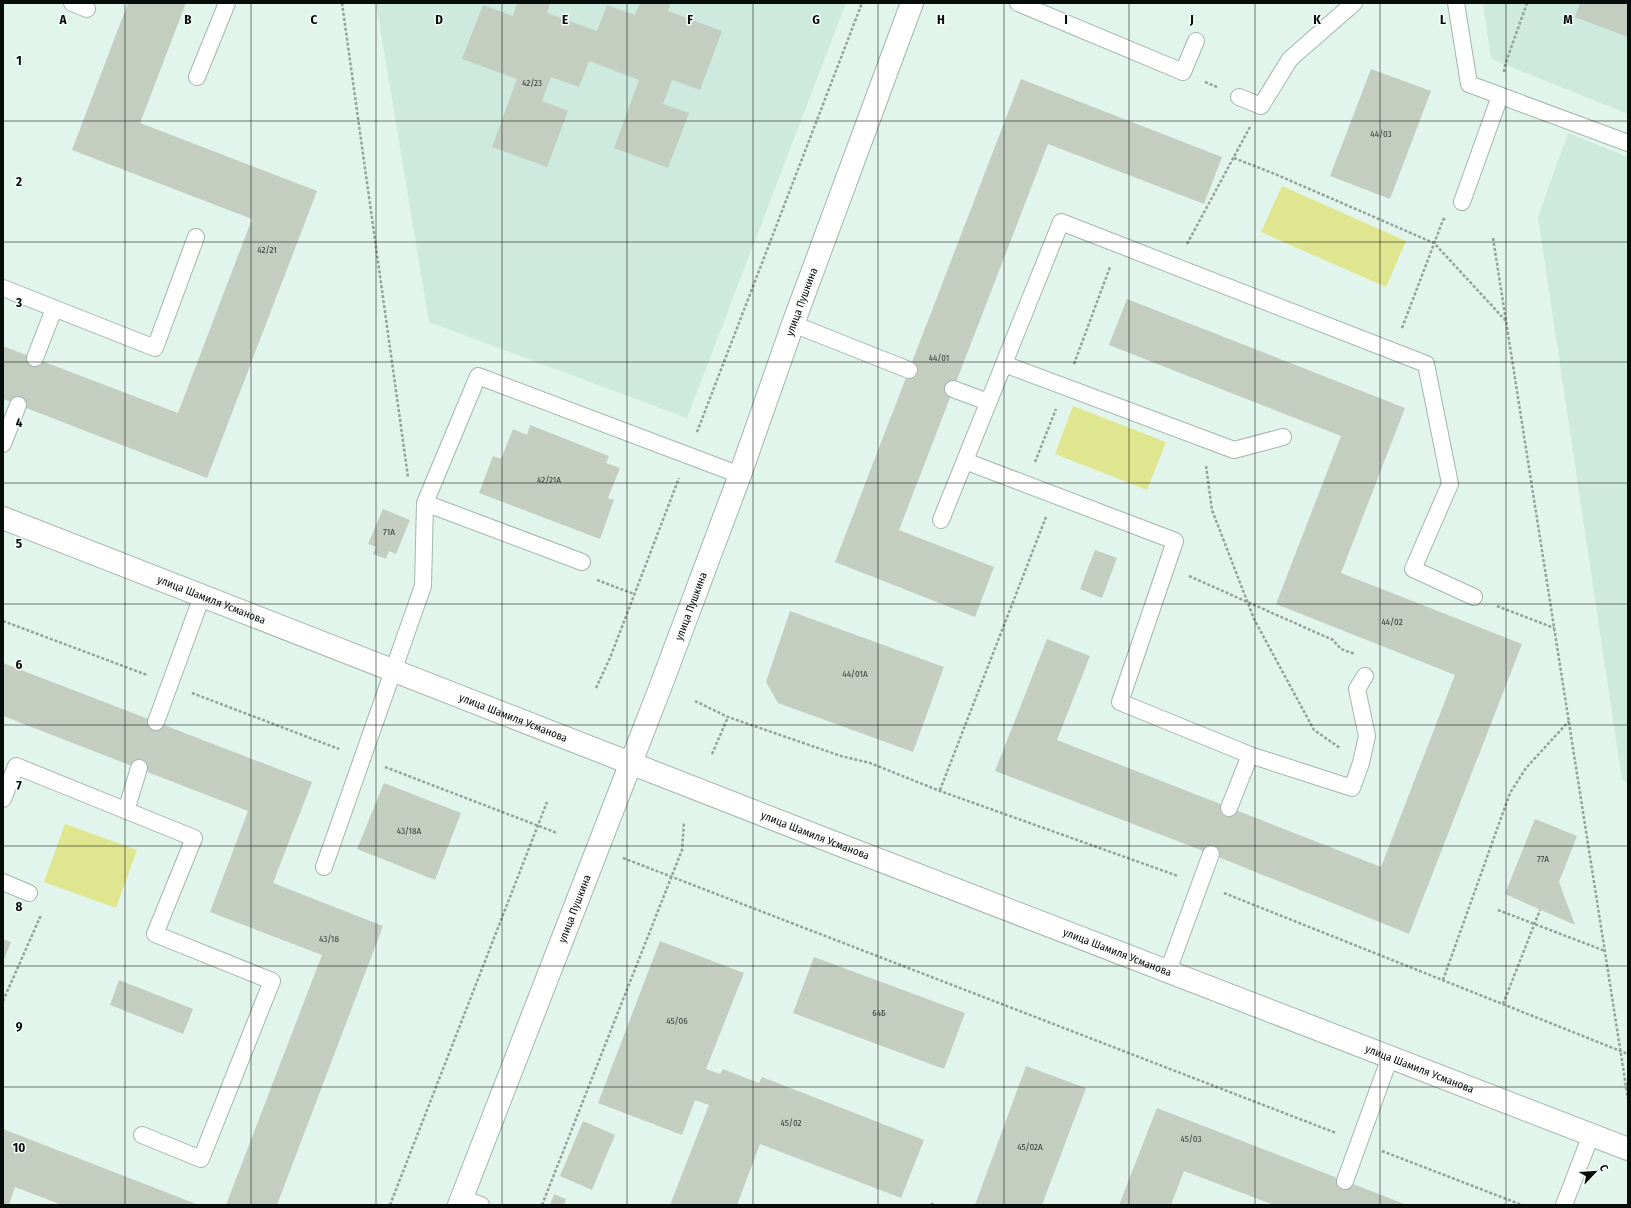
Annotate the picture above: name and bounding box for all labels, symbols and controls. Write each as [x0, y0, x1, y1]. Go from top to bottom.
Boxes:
text: A [58, 12, 67, 27]
text: B [184, 12, 192, 27]
text: C [311, 12, 318, 27]
text: D [435, 12, 443, 27]
text: E [562, 12, 568, 27]
text: F [687, 12, 693, 27]
text: G [812, 12, 820, 27]
text: H [937, 12, 945, 27]
text: I [1064, 12, 1068, 27]
text: J [1189, 12, 1194, 27]
text: K [1313, 12, 1321, 27]
text: L [1440, 12, 1446, 27]
text: M [1563, 12, 1573, 27]
text: 1 [16, 53, 22, 68]
house number: 42/23 [522, 78, 542, 88]
house number: 44/03 [1370, 129, 1392, 139]
text: 2 [15, 174, 22, 189]
house number: 42/21 [257, 245, 277, 255]
street label: улица Пушкина [783, 266, 820, 338]
text: 3 [15, 295, 22, 310]
house number: 44/01 [929, 353, 949, 363]
text: 4 [16, 415, 23, 430]
house number: 42/21А [537, 475, 561, 485]
house number: 71А [383, 527, 395, 537]
text: 5 [16, 536, 22, 551]
street label: улица Пушкина [672, 570, 710, 642]
street label: улица Шамиля Усманова [155, 573, 267, 627]
house number: 44/02 [1381, 617, 1403, 627]
text: 6 [16, 657, 23, 672]
house number: 44/01А [842, 669, 868, 679]
street label: улица Шамиля Усманова [457, 691, 569, 745]
text: 7 [16, 778, 22, 793]
street label: улица Шамиля Усманова [759, 809, 871, 863]
house number: 43/18А [397, 826, 422, 836]
house number: 77А [1537, 854, 1549, 864]
street label: улица Пушкина [556, 873, 594, 945]
text: 8 [16, 899, 23, 914]
street label: улица Шамиля Усманова [1061, 926, 1173, 979]
house number: 43/18 [319, 934, 339, 944]
house number: 64Б [872, 1008, 886, 1018]
house number: 45/06 [666, 1016, 688, 1026]
text: 9 [16, 1019, 23, 1034]
street label: улица Шамиля Усманова [1363, 1042, 1476, 1096]
house number: 45/02 [781, 1118, 801, 1128]
house number: 45/03 [1181, 1134, 1202, 1144]
text: 10 [13, 1140, 25, 1155]
house number: 45/02А [1017, 1142, 1043, 1152]
north arrow [1575, 1152, 1615, 1192]
text: С [1597, 1163, 1611, 1174]

